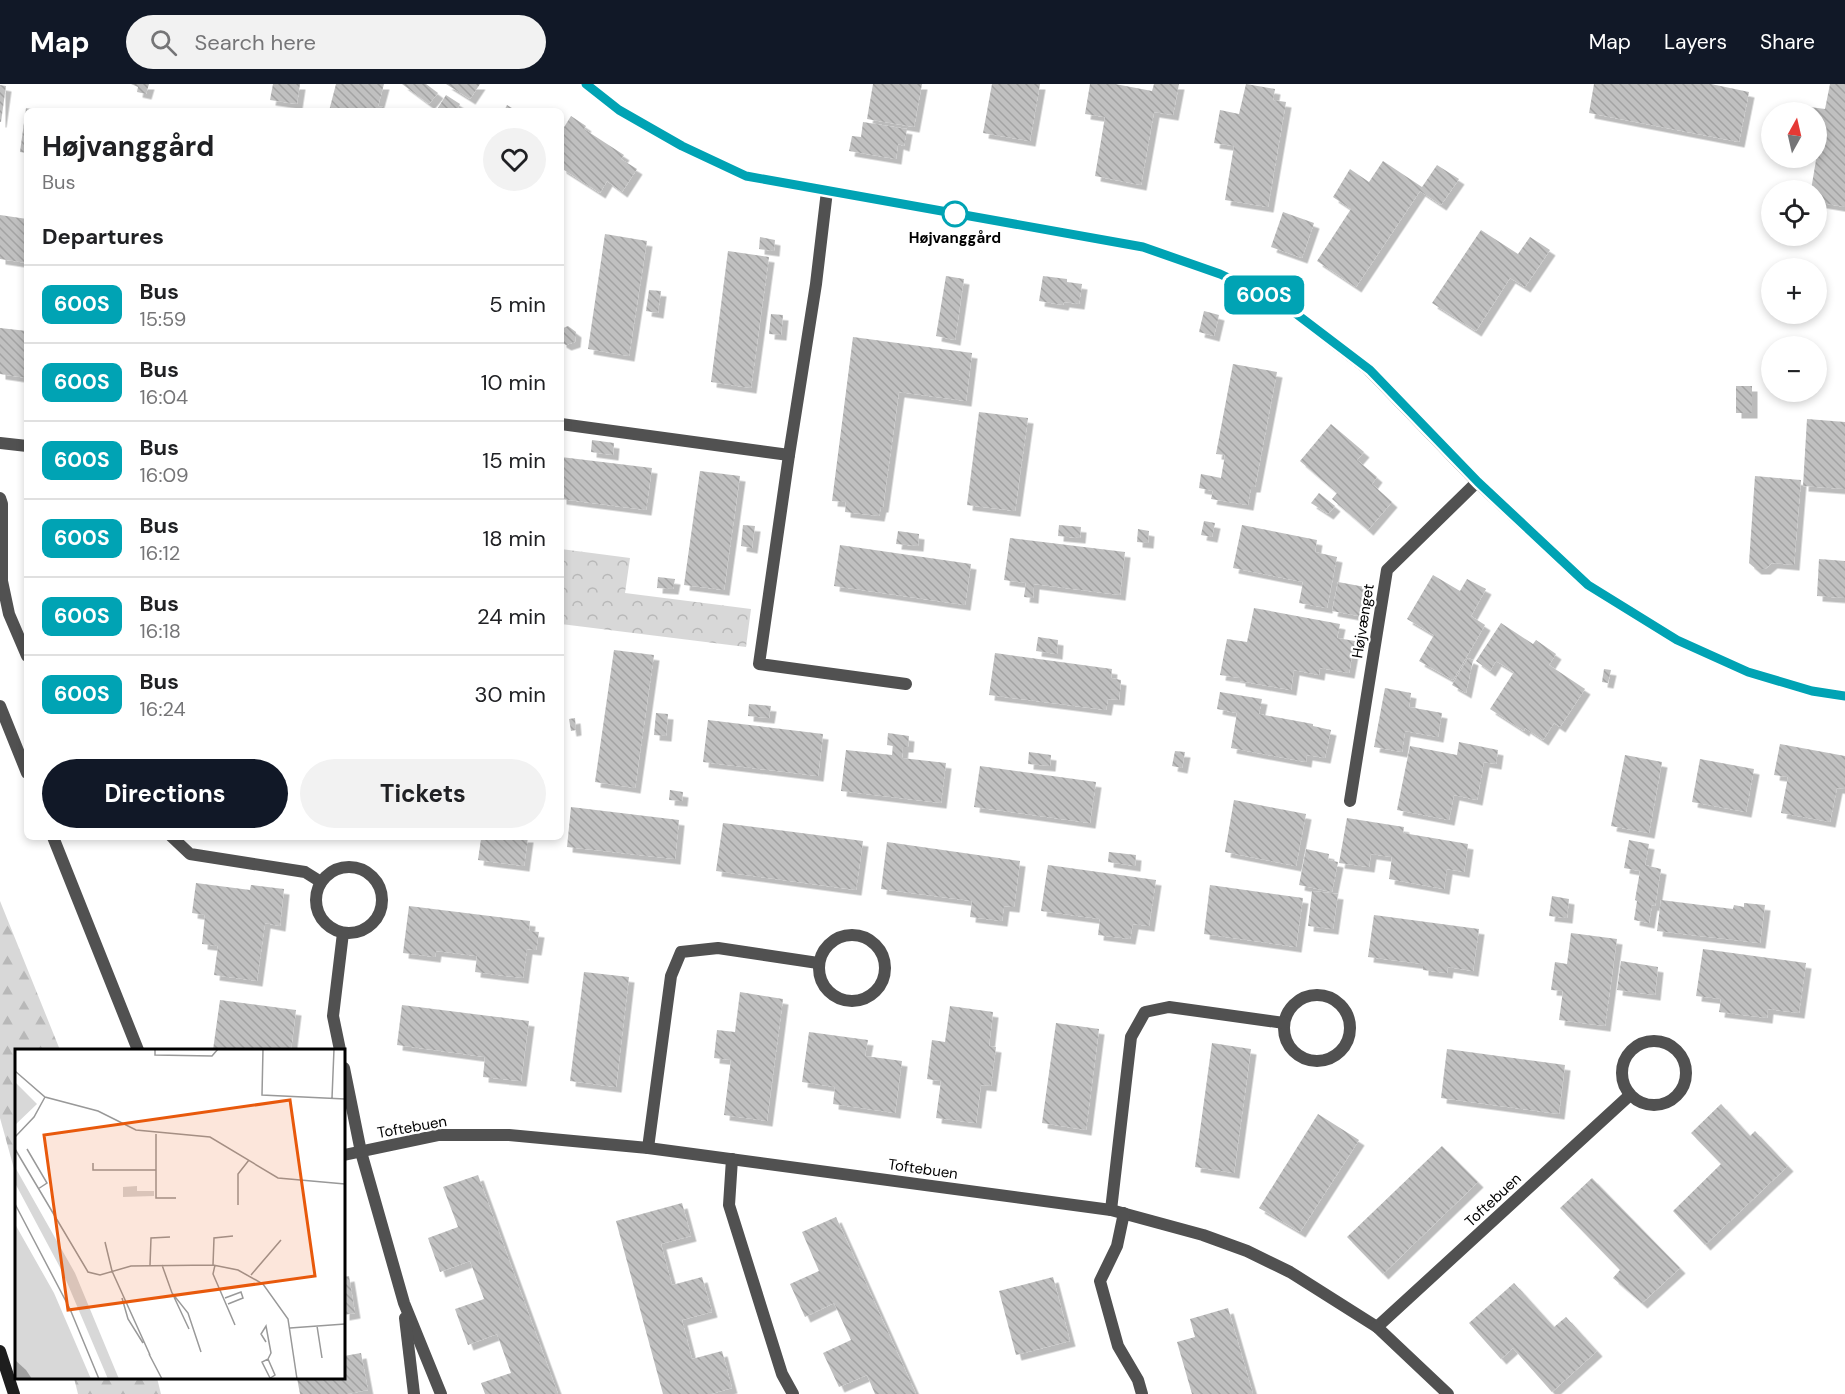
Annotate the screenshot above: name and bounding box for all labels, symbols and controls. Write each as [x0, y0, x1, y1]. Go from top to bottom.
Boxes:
search box [126, 15, 546, 69]
text: Map [30, 24, 90, 61]
icon: search [147, 26, 180, 59]
text: Search here [195, 28, 316, 57]
text: Map [1589, 28, 1631, 56]
text: Layers [1664, 28, 1727, 56]
text: Share [1760, 28, 1815, 56]
north arrow [1761, 102, 1827, 168]
map controls [1761, 102, 1827, 402]
text: Højvanggård [42, 128, 214, 165]
button: heart [483, 128, 546, 191]
text: Bus [42, 169, 76, 195]
button: locate [1761, 180, 1827, 246]
marker: Højvanggård [942, 201, 968, 227]
text: Departures [42, 222, 164, 251]
place label: Højvanggård [909, 228, 1001, 248]
button: + [1761, 258, 1827, 324]
line badge: 600S [1222, 276, 1306, 314]
text: Bus [140, 277, 179, 306]
text: 600S [1236, 281, 1292, 309]
text: 600S [54, 290, 110, 318]
text: 5 min [489, 290, 546, 319]
text: 15:59 [140, 306, 186, 332]
button: − [1761, 336, 1827, 402]
text: Bus [140, 355, 179, 384]
text: 600S [54, 368, 110, 396]
text: 10 min [481, 368, 546, 397]
text: 16:04 [140, 384, 188, 410]
text: Bus [140, 433, 179, 462]
text: 600S [54, 446, 110, 474]
text: 15 min [482, 446, 546, 475]
text: 16:09 [140, 462, 189, 488]
text: Bus [140, 511, 179, 540]
text: 600S [54, 524, 110, 552]
text: 18 min [482, 524, 546, 553]
text: 16:12 [140, 540, 180, 566]
street label: Højvænget [1347, 582, 1379, 660]
text: Bus [140, 589, 179, 618]
text: 600S [54, 602, 110, 630]
text: 24 min [477, 602, 546, 631]
text: 16:18 [140, 618, 181, 644]
text: Bus [140, 667, 179, 696]
text: 600S [54, 680, 110, 708]
text: 30 min [475, 680, 546, 709]
text: 16:24 [140, 696, 186, 722]
button: Directions [42, 759, 288, 828]
button: Tickets [300, 759, 546, 828]
inset map [15, 1049, 345, 1379]
street label: Toftebuen [376, 1111, 448, 1143]
street label: Toftebuen [887, 1154, 959, 1184]
street label: Toftebuen [1460, 1169, 1526, 1231]

